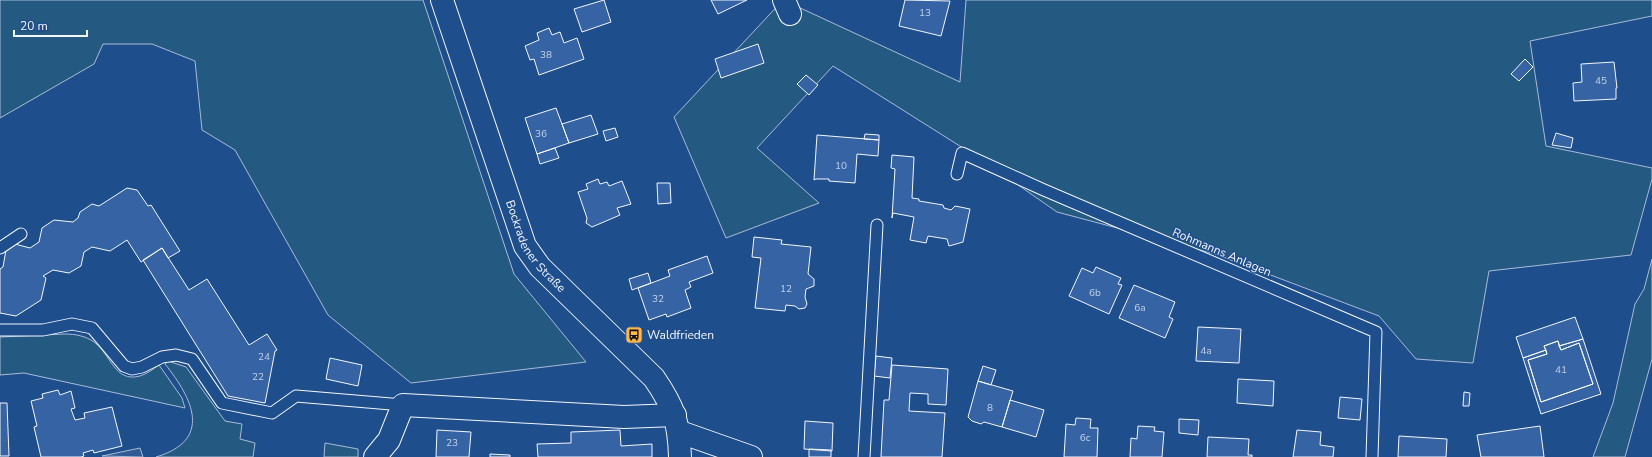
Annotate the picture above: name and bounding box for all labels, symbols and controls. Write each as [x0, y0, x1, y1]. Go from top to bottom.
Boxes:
house number: 13 [919, 6, 931, 20]
scale bar [14, 12, 87, 38]
text: 20 m [20, 18, 48, 34]
house number: 38 [540, 48, 552, 62]
house number: 45 [1595, 74, 1607, 88]
house number: 36 [535, 127, 547, 141]
house number: 10 [835, 159, 847, 173]
street label: Bockradener Straße [502, 198, 569, 296]
street label: Rohmanns Anlagen [1170, 224, 1274, 280]
house number: 12 [780, 282, 792, 296]
house number: 6b [1089, 286, 1101, 300]
house number: 32 [652, 292, 664, 306]
house number: 6a [1134, 301, 1146, 315]
bus stop icon: Waldfrieden [624, 325, 644, 345]
place label: Waldfrieden [647, 327, 714, 343]
house number: 4a [1200, 344, 1212, 358]
house number: 24 [258, 350, 270, 364]
house number: 41 [1555, 363, 1567, 377]
house number: 22 [252, 370, 264, 384]
house number: 8 [987, 401, 993, 415]
house number: 6c [1080, 431, 1091, 445]
house number: 23 [446, 436, 458, 450]

